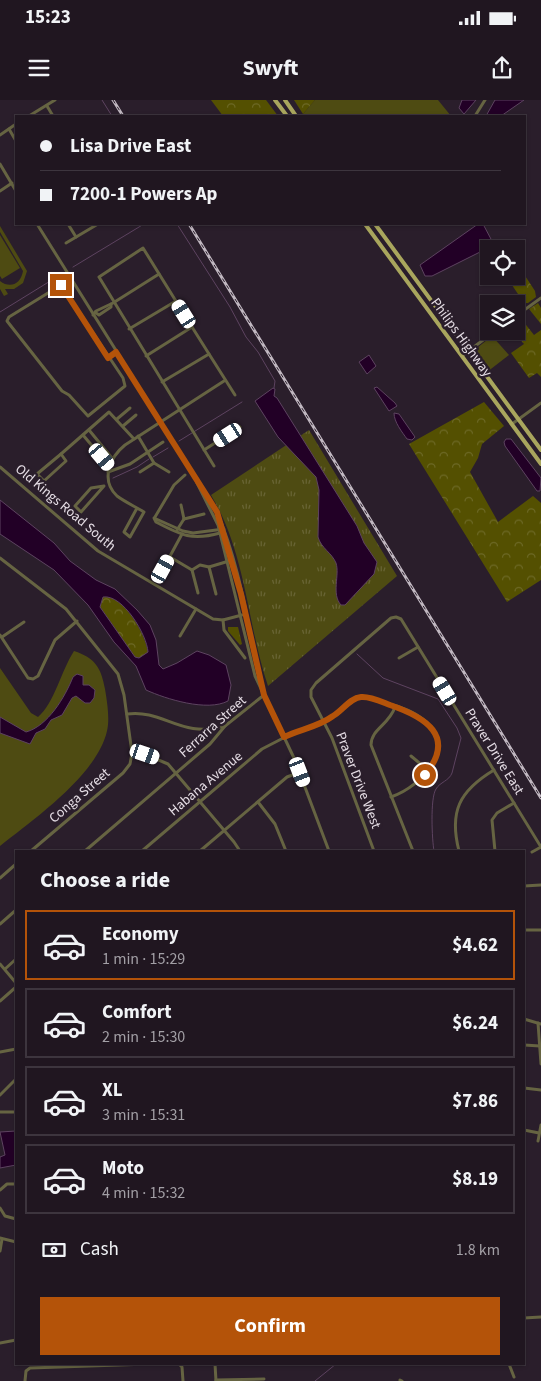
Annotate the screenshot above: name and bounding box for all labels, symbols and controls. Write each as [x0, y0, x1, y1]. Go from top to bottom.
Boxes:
text: 15:23 [25, 4, 71, 31]
text: Swyft [243, 52, 298, 84]
icon: menu [25, 54, 53, 82]
icon: share [488, 54, 516, 82]
text: Lisa Drive East [70, 133, 191, 160]
text: 7200-1 Powers Ap [70, 181, 217, 208]
map controls [480, 240, 525, 340]
button: locate [480, 240, 525, 285]
route end [50, 274, 72, 296]
street label: Philips Highway [426, 294, 497, 382]
button: layers [480, 295, 525, 340]
car [169, 297, 198, 331]
car [211, 421, 244, 449]
car [86, 441, 117, 473]
street label: Old Kings Road South [11, 460, 120, 556]
car [149, 552, 176, 586]
car [430, 674, 459, 708]
street label: Ferrarra Street [175, 691, 251, 762]
street label: Praver Drive East [460, 704, 529, 799]
street label: Praver Drive West [330, 729, 386, 832]
car [128, 742, 161, 766]
street label: Habana Avenue [164, 747, 247, 821]
car [287, 755, 312, 789]
street label: Conga Street [45, 763, 115, 828]
route start [414, 764, 436, 786]
text: Choose a ride [40, 864, 170, 896]
text: Economy [102, 921, 179, 948]
icon: car [42, 923, 87, 968]
text: $4.62 [452, 932, 498, 959]
text: 1 min · 15:29 [102, 948, 185, 970]
text: Comfort [102, 999, 172, 1026]
icon: car [42, 1001, 87, 1046]
text: $6.24 [452, 1010, 498, 1037]
text: 2 min · 15:30 [102, 1026, 185, 1048]
text: XL [102, 1077, 123, 1104]
icon: car [42, 1079, 87, 1124]
text: $7.86 [452, 1088, 498, 1115]
text: 3 min · 15:31 [102, 1104, 185, 1126]
text: Moto [102, 1155, 144, 1182]
icon: car [42, 1157, 87, 1202]
text: $8.19 [452, 1166, 498, 1193]
text: 4 min · 15:32 [102, 1182, 185, 1204]
icon: cash [40, 1236, 68, 1264]
text: Cash [80, 1236, 119, 1263]
text: 1.8 km [456, 1239, 500, 1261]
button: Confirm [40, 1297, 500, 1355]

